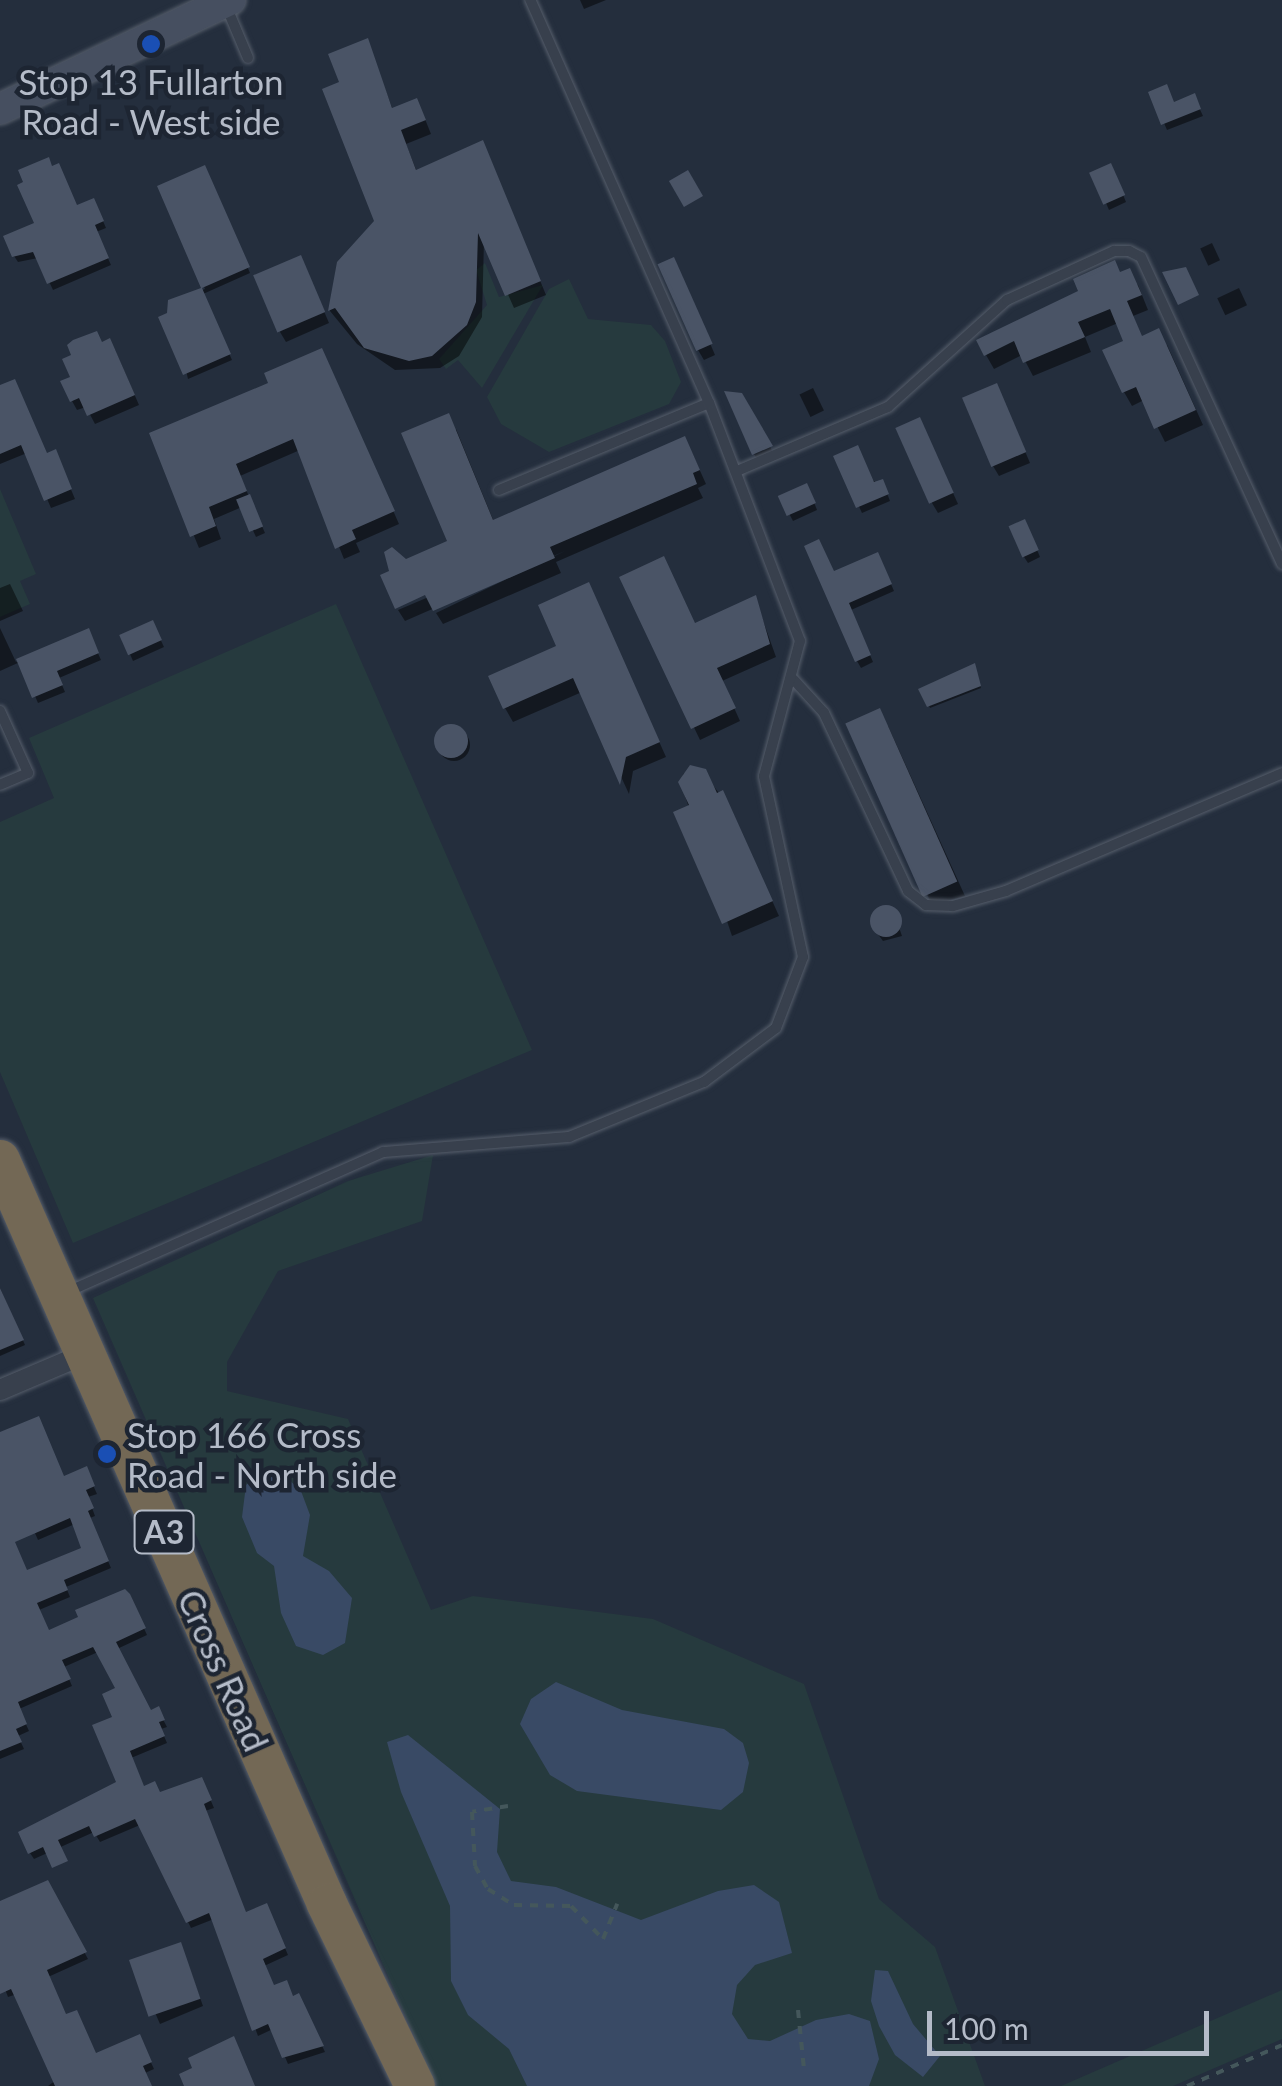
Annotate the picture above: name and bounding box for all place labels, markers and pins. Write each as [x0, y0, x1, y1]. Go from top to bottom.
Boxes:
marker: Stop 13 Fullarton Road - West side [140, 33, 162, 55]
place label: Stop 13 Fullarton Road - West side [18, 60, 284, 142]
place label: Stop 166 Cross Road - North side [127, 1413, 397, 1495]
marker: Stop 166 Cross Road - North side [96, 1443, 118, 1465]

